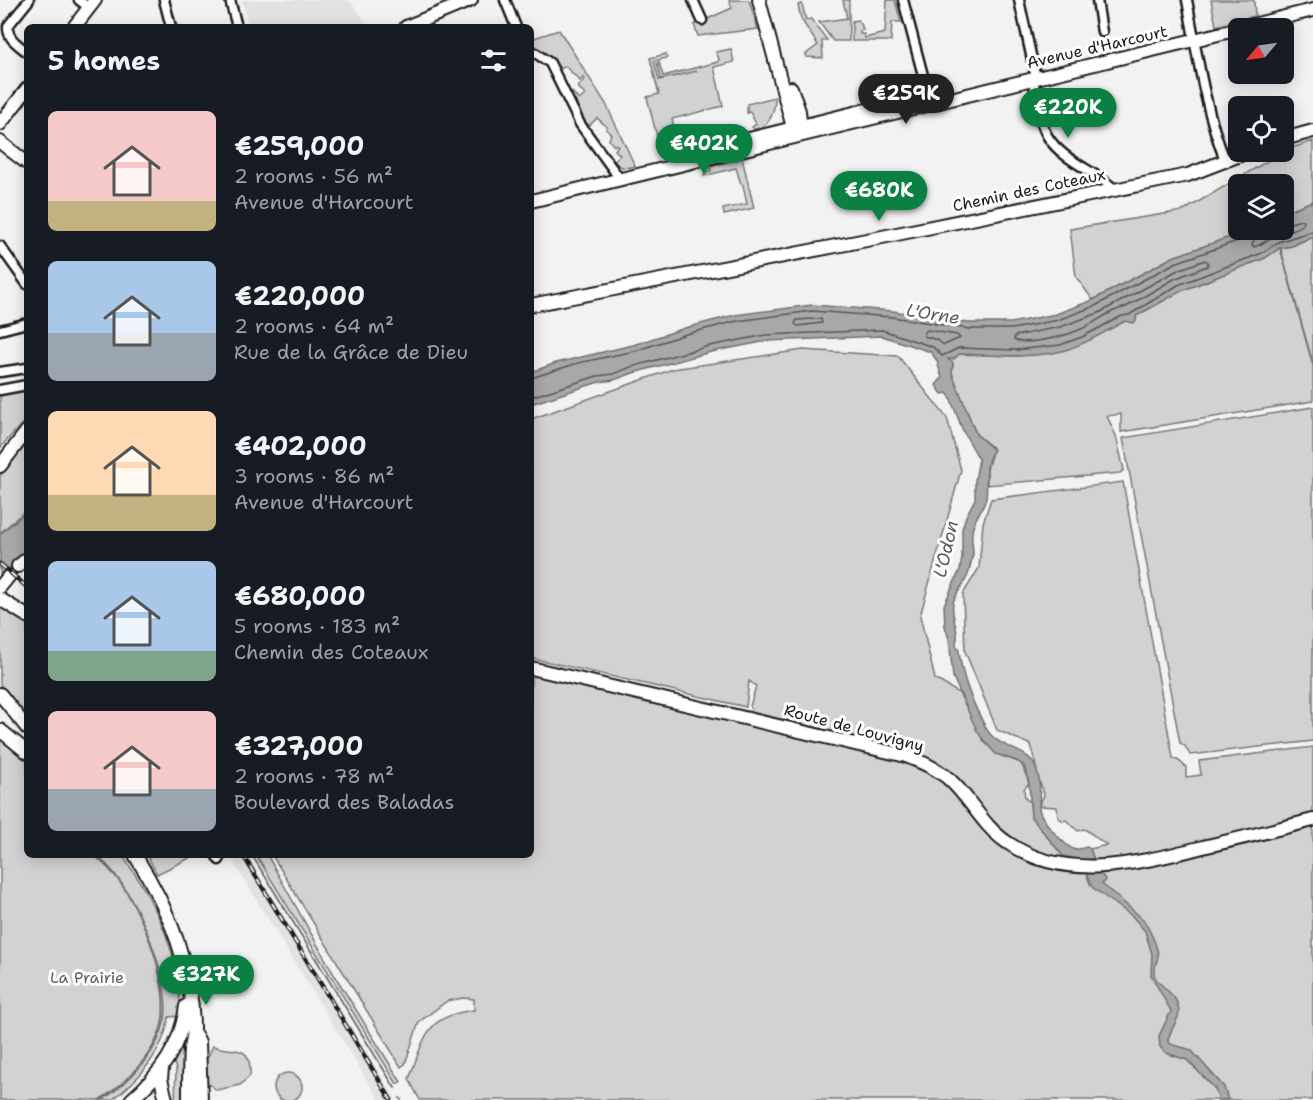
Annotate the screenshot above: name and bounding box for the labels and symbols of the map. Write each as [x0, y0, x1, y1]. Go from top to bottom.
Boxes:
north arrow [1228, 18, 1294, 84]
street label: Avenue d'Harcourt [1025, 21, 1169, 73]
pin: €259K [864, 74, 948, 125]
pin: €220K [1026, 88, 1110, 139]
pin: €402K [662, 124, 746, 175]
street label: Chemin des Coteaux [951, 164, 1107, 216]
pin: €680K [837, 171, 921, 222]
water label: L'Orne [905, 298, 961, 330]
water label: L'Odon [928, 518, 964, 580]
street label: Route de Louvigny [782, 699, 926, 757]
pin: €327K [164, 955, 248, 1006]
park label: La Prairie [50, 967, 124, 988]

